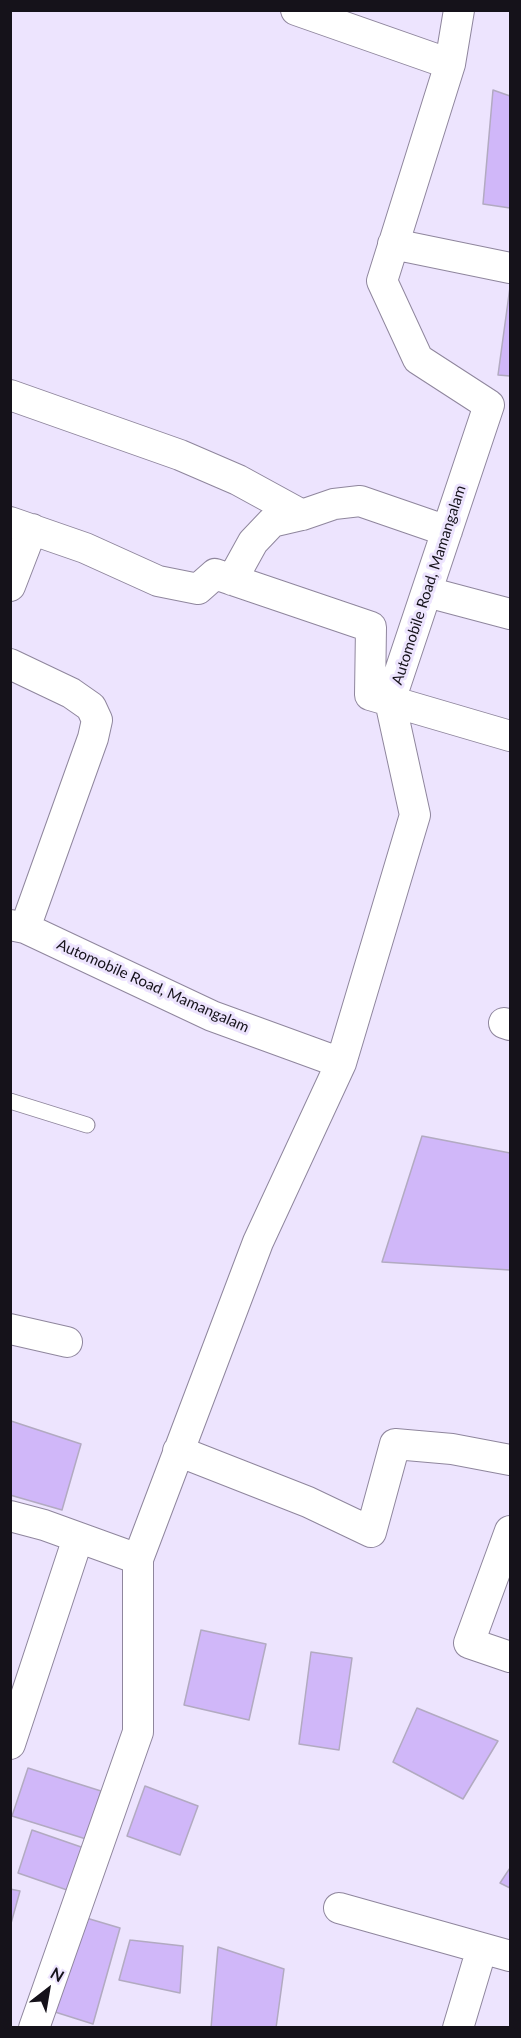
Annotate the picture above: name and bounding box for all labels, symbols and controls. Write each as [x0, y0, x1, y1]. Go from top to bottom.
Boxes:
street label: Automobile Road, Mamangalam [388, 483, 470, 687]
street label: Automobile Road, Mamangalam [54, 935, 252, 1037]
north arrow [18, 1960, 78, 2020]
text: N [47, 1963, 68, 1985]

